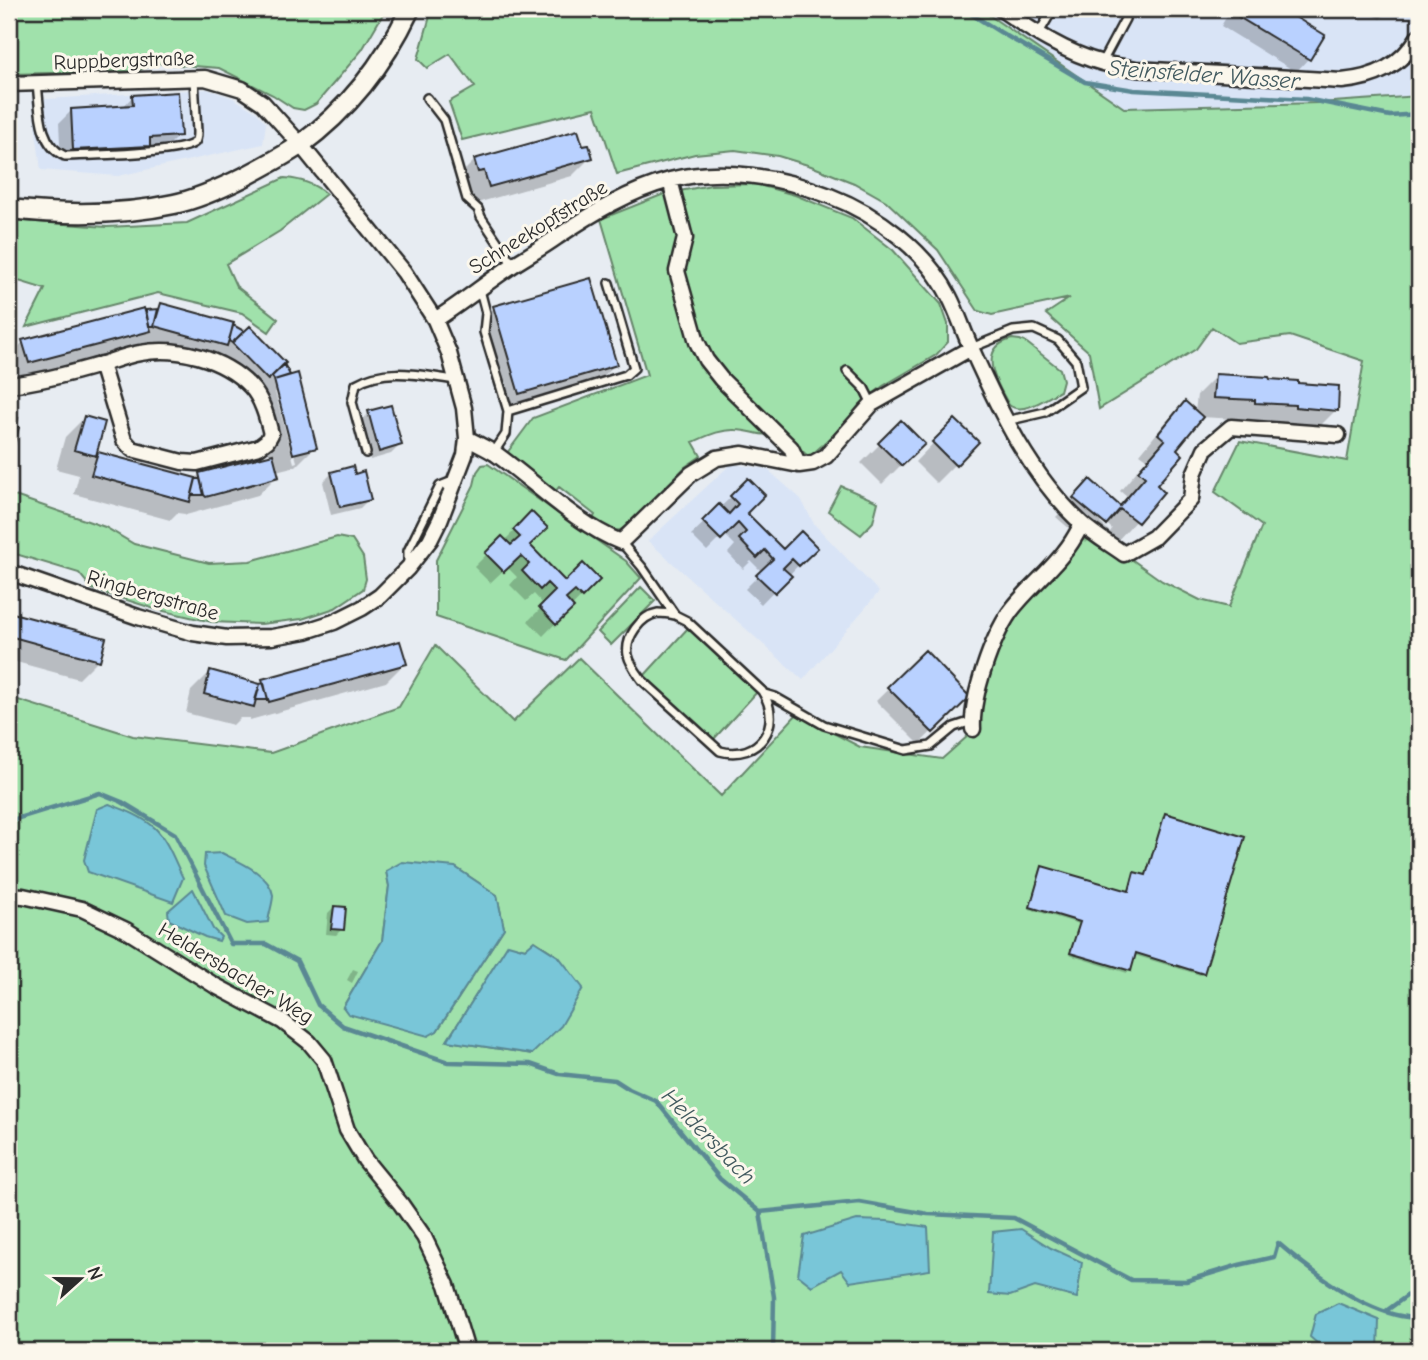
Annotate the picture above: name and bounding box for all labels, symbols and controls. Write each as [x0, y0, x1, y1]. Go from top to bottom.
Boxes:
street label: Ruppbergstraße [53, 46, 195, 74]
water label: Steinsfelder Wasser [1107, 54, 1302, 95]
street label: Schneekopfstraße [464, 175, 612, 279]
street label: Ringbergstraße [84, 565, 222, 625]
street label: Heldersbacher Weg [154, 917, 318, 1029]
water label: Heldersbach [656, 1083, 761, 1190]
north arrow [46, 1244, 116, 1314]
text: N [82, 1264, 107, 1283]

